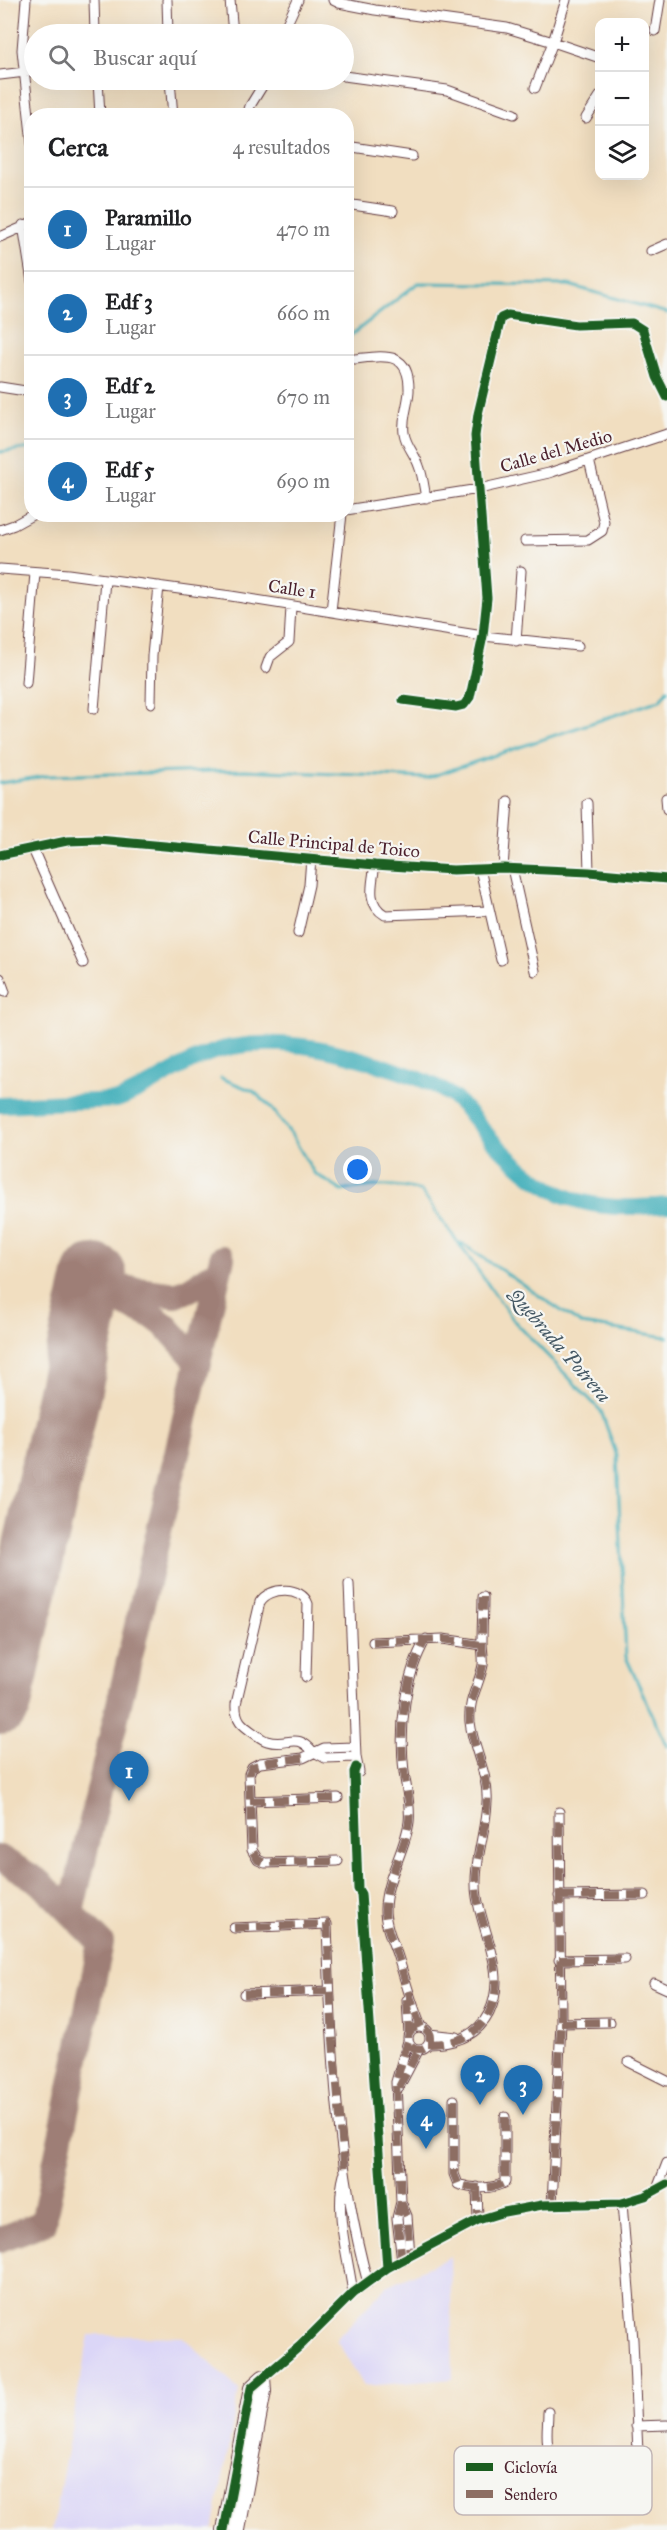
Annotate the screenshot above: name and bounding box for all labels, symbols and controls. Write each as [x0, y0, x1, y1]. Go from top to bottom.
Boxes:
map controls [595, 18, 649, 180]
button: + [595, 18, 649, 72]
search box [24, 24, 354, 90]
icon: search [45, 41, 78, 74]
text: Buscar aquí [93, 44, 196, 71]
button: − [595, 72, 649, 126]
button: layers [595, 126, 649, 180]
text: Cerca [48, 131, 108, 163]
text: 4 resultados [232, 135, 330, 159]
text: Paramillo [105, 204, 192, 231]
text: 1 [64, 217, 71, 241]
text: 470 m [276, 217, 330, 241]
text: Lugar [105, 231, 156, 255]
text: Edf 3 [105, 288, 153, 315]
text: 2 [63, 301, 72, 325]
text: 660 m [277, 301, 330, 325]
text: Lugar [105, 315, 156, 339]
text: Edf 2 [105, 372, 155, 399]
text: 3 [64, 385, 72, 409]
text: 670 m [276, 385, 330, 409]
text: Lugar [105, 399, 156, 423]
street label: Calle del Medio [498, 425, 614, 477]
text: Edf 5 [105, 456, 154, 483]
text: 4 [62, 469, 73, 493]
text: 690 m [276, 469, 330, 493]
text: Lugar [105, 483, 156, 507]
street label: Calle 1 [267, 575, 317, 603]
street label: Calle Principal de Toico [247, 826, 421, 862]
your location [343, 1155, 372, 1184]
water label: Quebrada Potrera [503, 1282, 616, 1407]
pin: 1 [110, 1752, 148, 1801]
pin: 2 [460, 2056, 500, 2105]
pin: 3 [504, 2066, 542, 2115]
pin: 4 [406, 2100, 446, 2149]
legend [454, 2446, 652, 2515]
text: Ciclovía [504, 2458, 557, 2477]
text: Sendero [504, 2485, 557, 2504]

